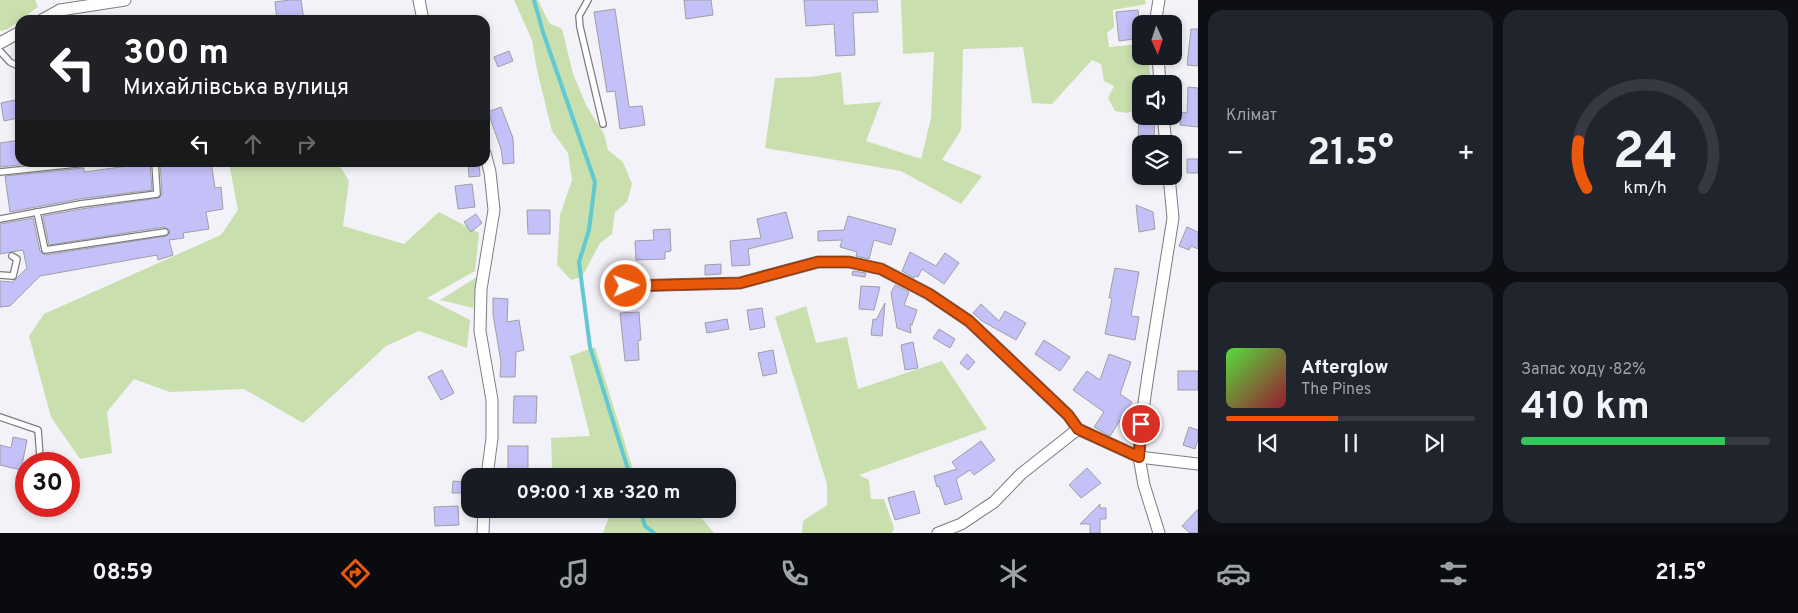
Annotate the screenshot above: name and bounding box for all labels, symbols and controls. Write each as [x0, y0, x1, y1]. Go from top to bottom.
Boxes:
north arrow [1132, 15, 1182, 65]
map controls [1132, 15, 1182, 185]
text: 300 m [123, 32, 229, 76]
icon: left [40, 35, 105, 100]
text: Михайлівська вулиця [123, 75, 349, 102]
button: sound [1132, 75, 1182, 125]
text: Клімат [1226, 106, 1277, 126]
text: 24 [1613, 121, 1678, 187]
icon: left [186, 130, 214, 158]
icon: ahead [239, 130, 267, 158]
icon: right [292, 130, 320, 158]
text: 21.5° [1307, 130, 1394, 179]
button: layers [1132, 135, 1182, 185]
text: − [1226, 137, 1244, 173]
text: + [1457, 137, 1475, 173]
text: km/h [1624, 177, 1667, 200]
position arrow [599, 259, 651, 311]
text: Afterglow [1301, 356, 1389, 380]
text: Запас ходу · 82% [1521, 360, 1646, 380]
text: The Pines [1301, 380, 1371, 400]
text: 410 km [1521, 384, 1650, 433]
pin [1120, 403, 1162, 445]
icon: arrive [1127, 410, 1155, 438]
icon: previous [1254, 429, 1282, 457]
icon: pause [1337, 429, 1365, 457]
icon: next [1420, 429, 1448, 457]
speed limit sign: 30 [15, 452, 80, 517]
text: 09:00 · 1 хв · 320 m [517, 481, 680, 505]
icon: directions [338, 556, 373, 591]
icon: music [557, 556, 592, 591]
icon: phone [777, 556, 812, 591]
icon: climate [996, 556, 1031, 591]
icon: car [1216, 556, 1251, 591]
icon: filters [1436, 556, 1471, 591]
text: 08:59 [92, 560, 153, 587]
text: 21.5° [1655, 560, 1706, 587]

